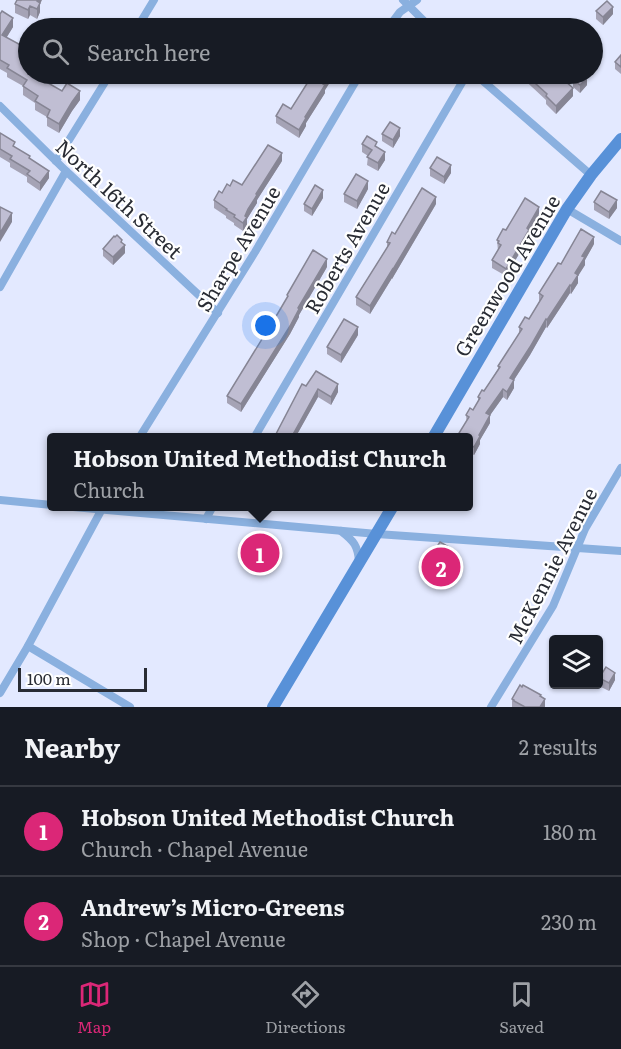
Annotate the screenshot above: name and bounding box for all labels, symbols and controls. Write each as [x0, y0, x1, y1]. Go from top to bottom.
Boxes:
search box [18, 18, 603, 84]
icon: search [39, 35, 72, 68]
text: Search here [87, 35, 210, 68]
street label: North 16th Street [50, 131, 190, 265]
street label: Roberts Avenue [296, 176, 396, 318]
street label: Sharpe Avenue [188, 179, 286, 317]
street label: Greenwood Avenue [446, 188, 566, 362]
your location [251, 311, 280, 340]
popup [47, 433, 473, 511]
text: Hobson United Methodist Church [73, 441, 447, 474]
text: Church [73, 474, 145, 504]
street label: McKennie Avenue [499, 482, 603, 648]
pin: 1 [240, 530, 280, 576]
pin: 2 [422, 544, 460, 590]
map controls [549, 635, 603, 689]
button: layers [549, 635, 603, 689]
scale bar [18, 665, 147, 692]
text: 100 m [27, 666, 71, 690]
text: Nearby [24, 727, 120, 766]
text: 2 results [519, 731, 597, 761]
text: Hobson United Methodist Church [81, 800, 455, 833]
text: 1 [39, 816, 48, 846]
text: 180 m [543, 816, 597, 846]
text: Church · Chapel Avenue [81, 833, 308, 863]
text: Andrew’s Micro-Greens [81, 890, 345, 923]
text: 2 [38, 906, 49, 936]
text: 230 m [541, 906, 597, 936]
text: Shop · Chapel Avenue [81, 923, 286, 953]
tab: Map [77, 978, 111, 1038]
tab: Directions [265, 978, 345, 1038]
tab: Saved [499, 978, 544, 1038]

